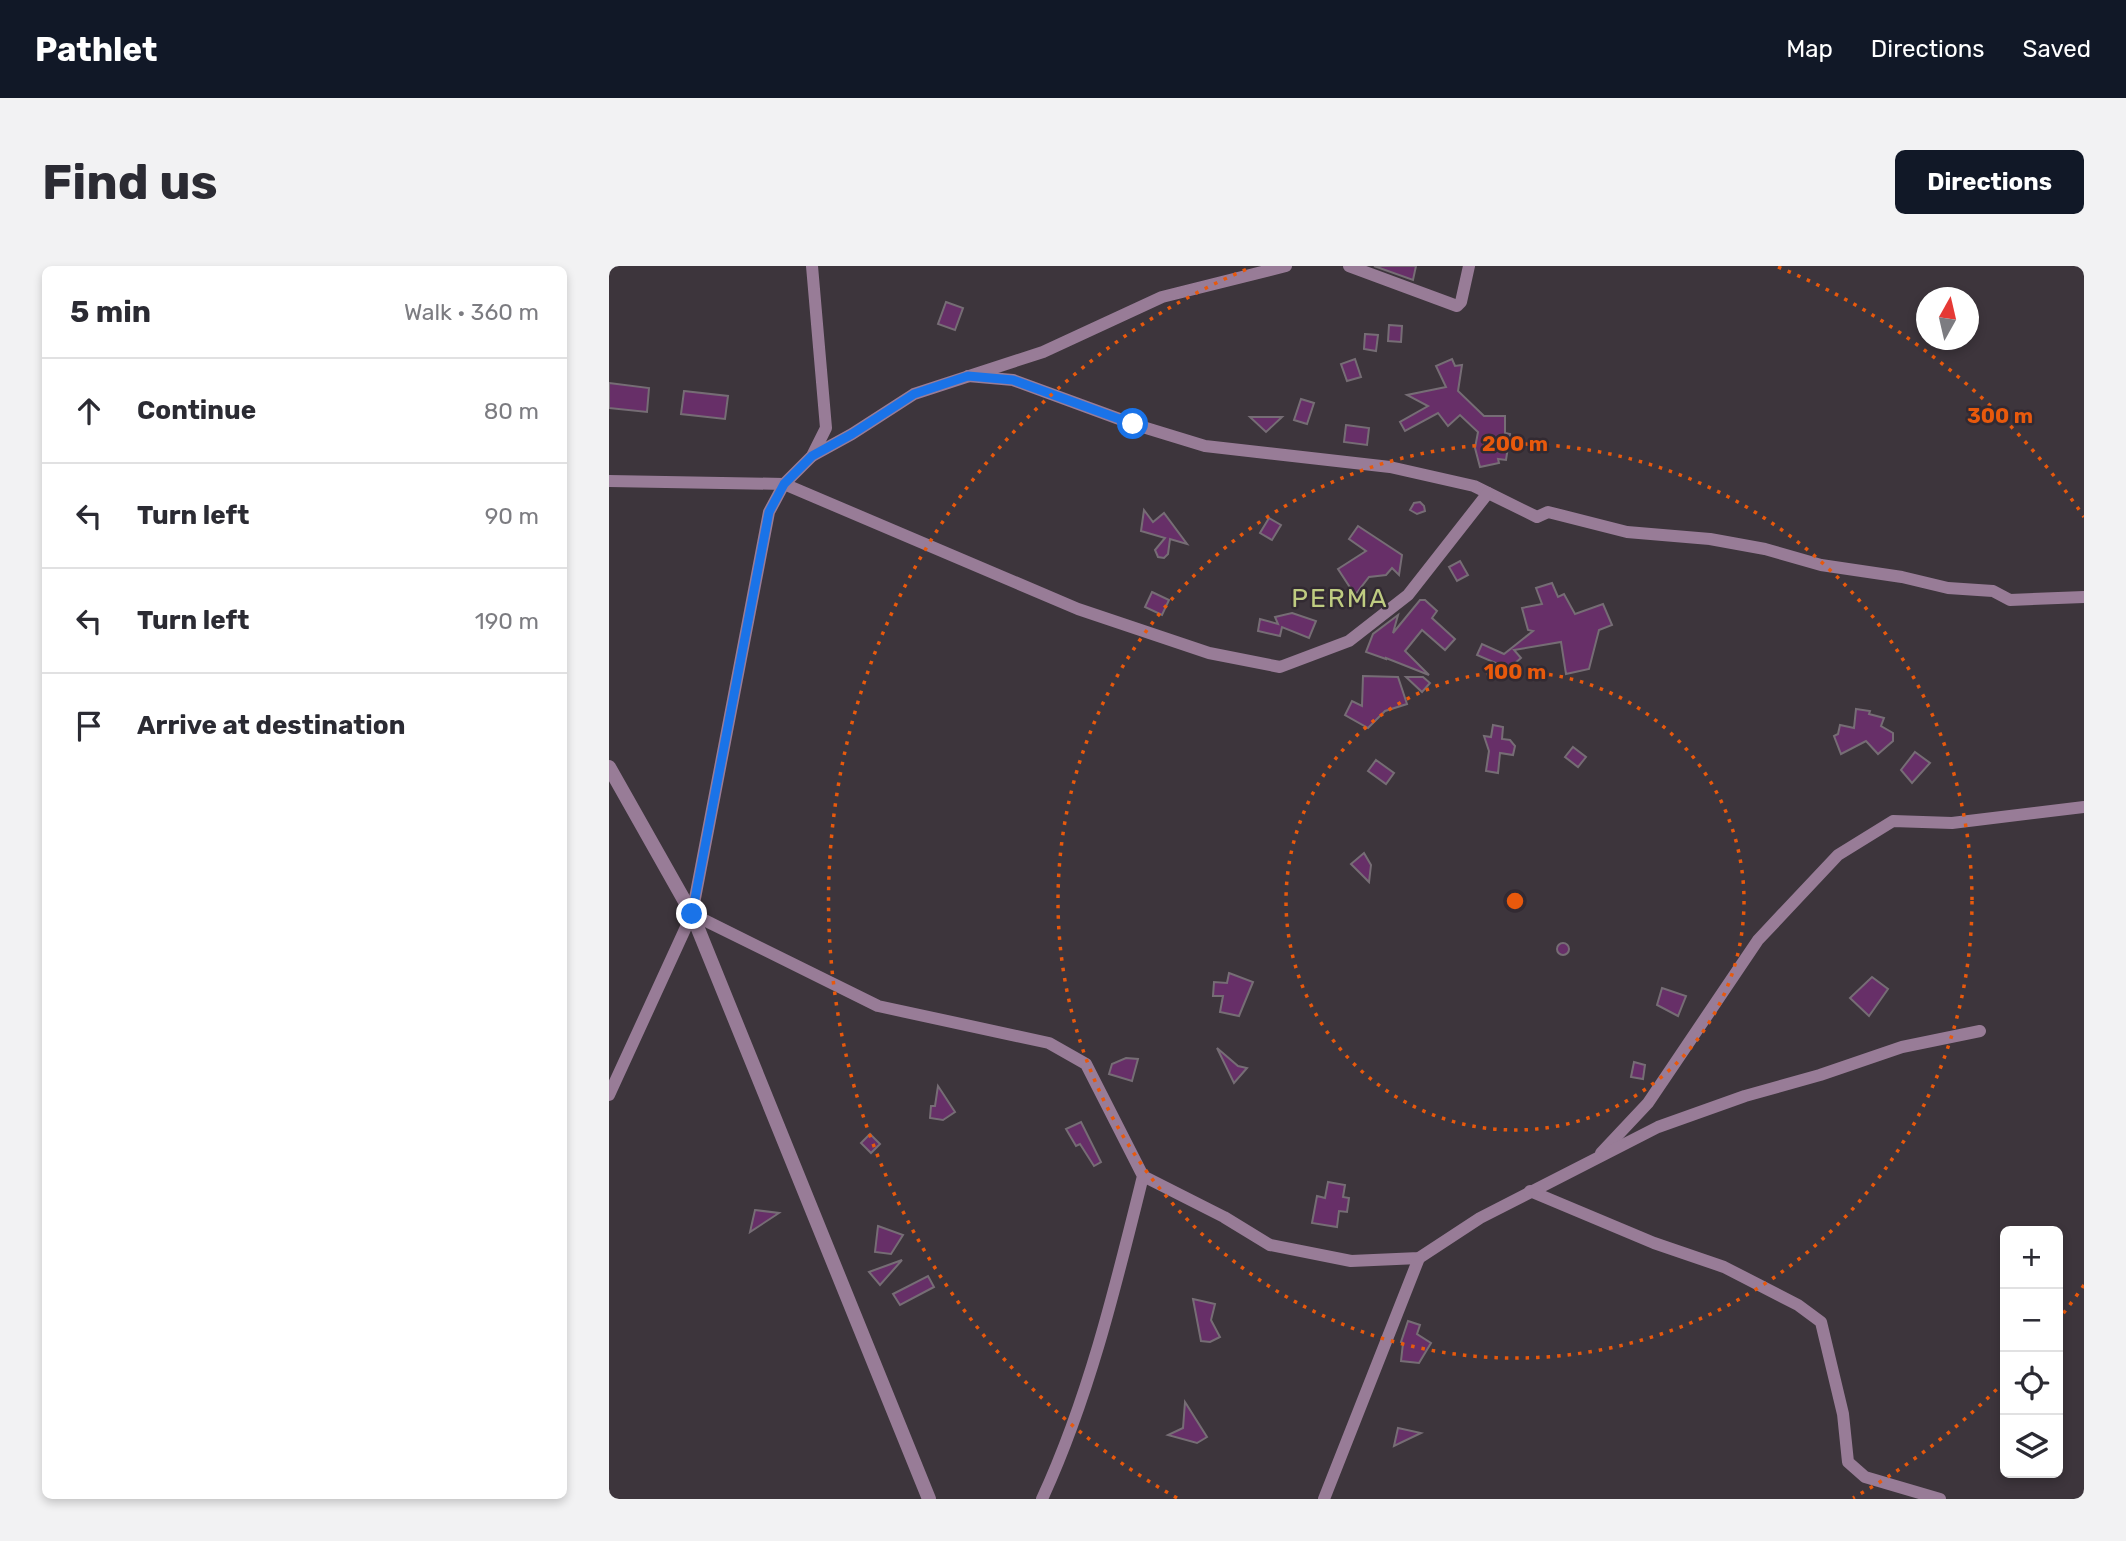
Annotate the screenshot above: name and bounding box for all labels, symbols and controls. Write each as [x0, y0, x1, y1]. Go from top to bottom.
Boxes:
text: Pathlet [35, 30, 158, 69]
text: Map [1786, 35, 1833, 63]
text: Directions [1871, 35, 1984, 63]
text: Saved [2022, 35, 2091, 63]
button: Directions [1895, 150, 2084, 214]
text: Find us [42, 153, 218, 211]
north arrow [1916, 287, 1979, 350]
text: 5 min [70, 294, 151, 330]
text: Walk · 360 m [404, 298, 539, 326]
icon: ahead [70, 392, 108, 430]
text: Continue [137, 395, 256, 426]
text: 80 m [484, 397, 539, 425]
text: 300 m [1967, 403, 2033, 428]
route start [1117, 408, 1148, 439]
text: 200 m [1482, 431, 1548, 456]
icon: left [70, 497, 108, 535]
text: Turn left [137, 500, 249, 531]
text: 90 m [485, 502, 539, 530]
district label: PERMA [1291, 583, 1389, 614]
icon: left [70, 602, 108, 640]
text: Turn left [137, 605, 249, 636]
text: 190 m [475, 607, 539, 635]
text: 100 m [1484, 659, 1546, 684]
icon: arrive [70, 707, 108, 745]
text: Arrive at destination [137, 710, 405, 741]
centre of rings [1503, 889, 1527, 913]
route end [676, 898, 707, 929]
map controls [2000, 1226, 2063, 1478]
button: + [2000, 1226, 2063, 1289]
button: − [2000, 1289, 2063, 1352]
button: locate [2000, 1352, 2063, 1415]
button: layers [2000, 1415, 2063, 1478]

